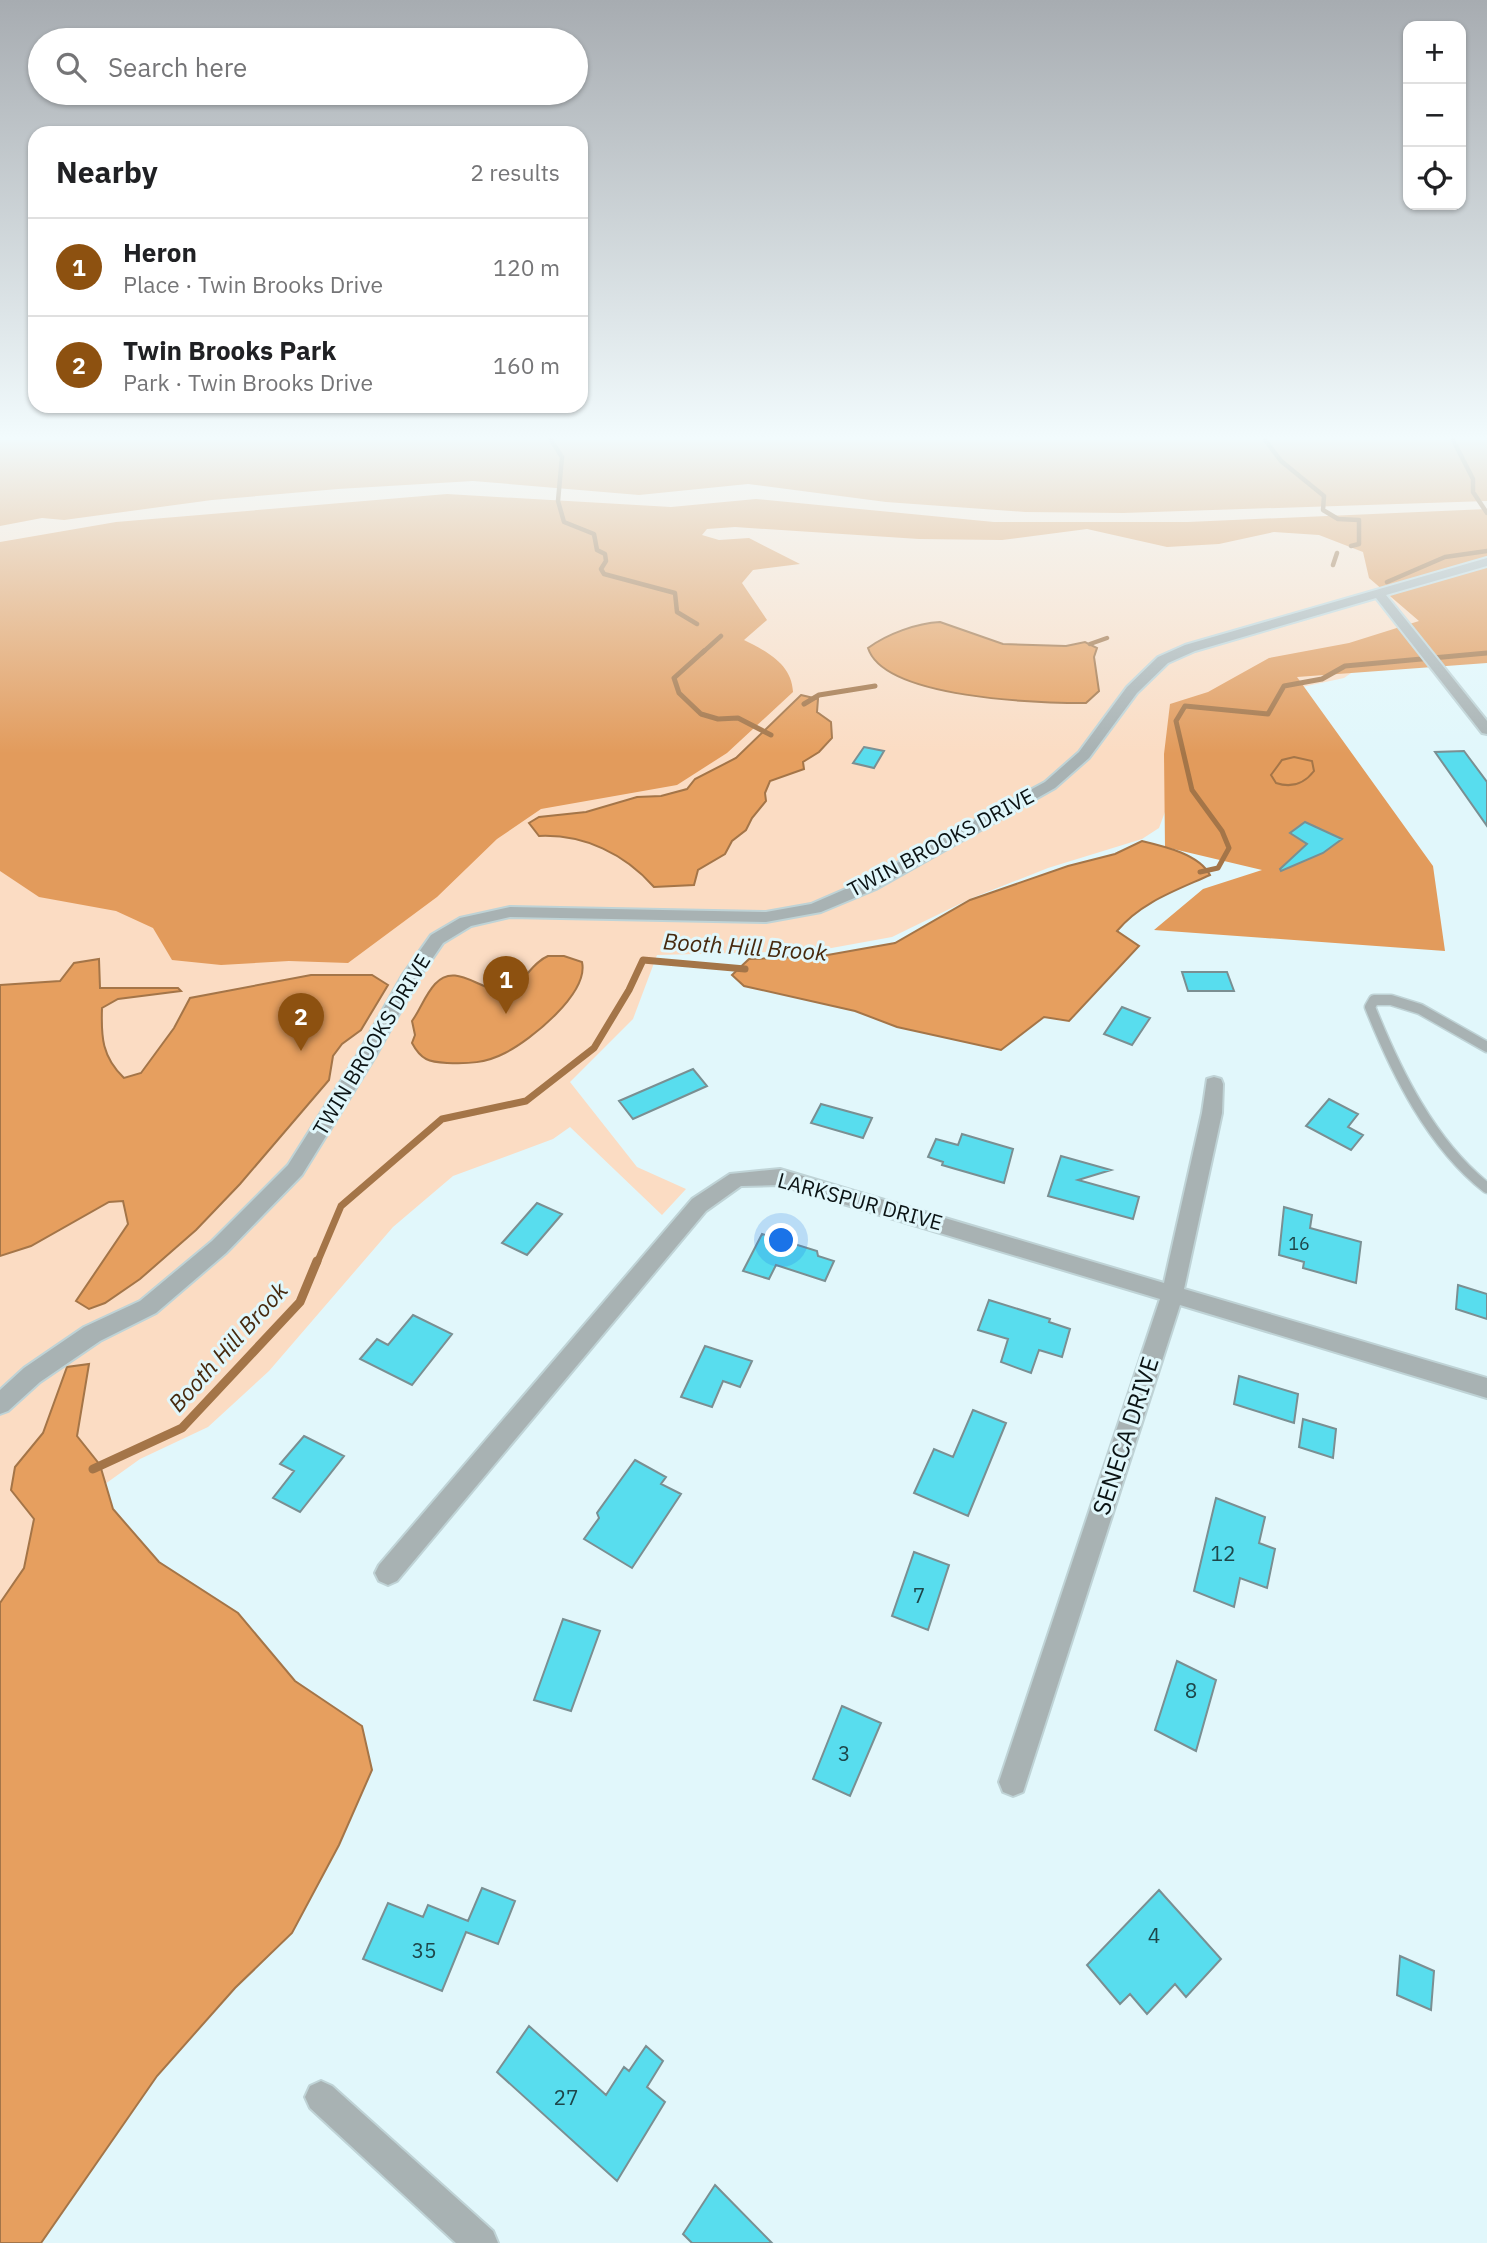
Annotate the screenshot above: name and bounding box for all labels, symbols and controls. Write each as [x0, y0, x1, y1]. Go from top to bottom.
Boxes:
map controls [1403, 21, 1466, 210]
button: + [1403, 21, 1466, 84]
search box [28, 28, 588, 105]
icon: search [52, 48, 90, 86]
text: Search here [108, 50, 247, 84]
button: − [1403, 84, 1466, 147]
button: locate [1403, 147, 1466, 210]
text: Nearby [56, 152, 158, 191]
text: 2 results [470, 157, 560, 187]
text: Heron [123, 235, 197, 269]
text: 1 [72, 252, 86, 282]
text: 120 m [493, 252, 560, 282]
text: Place · Twin Brooks Drive [123, 269, 383, 299]
text: Twin Brooks Park [123, 333, 336, 367]
text: 2 [72, 350, 86, 380]
text: 160 m [493, 350, 560, 380]
text: Park · Twin Brooks Drive [123, 367, 373, 397]
street label: TWIN BROOKS DRIVE [842, 781, 1039, 903]
water label: Booth Hill Brook [662, 925, 829, 967]
street label: TWIN BROOKS DRIVE [306, 948, 437, 1141]
pin: 1 [483, 956, 529, 1014]
pin: 2 [278, 993, 324, 1051]
street label: LARKSPUR DRIVE [775, 1166, 946, 1237]
your location [764, 1223, 798, 1257]
house number: 16 [1288, 1232, 1310, 1255]
water label: Booth Hill Brook [161, 1274, 294, 1417]
street label: SENECA DRIVE [1084, 1353, 1166, 1519]
house number: 12 [1210, 1539, 1236, 1567]
house number: 7 [913, 1581, 925, 1609]
house number: 8 [1185, 1676, 1197, 1704]
house number: 3 [838, 1739, 850, 1767]
house number: 4 [1148, 1921, 1160, 1949]
house number: 35 [411, 1936, 437, 1964]
house number: 27 [553, 2083, 579, 2111]

